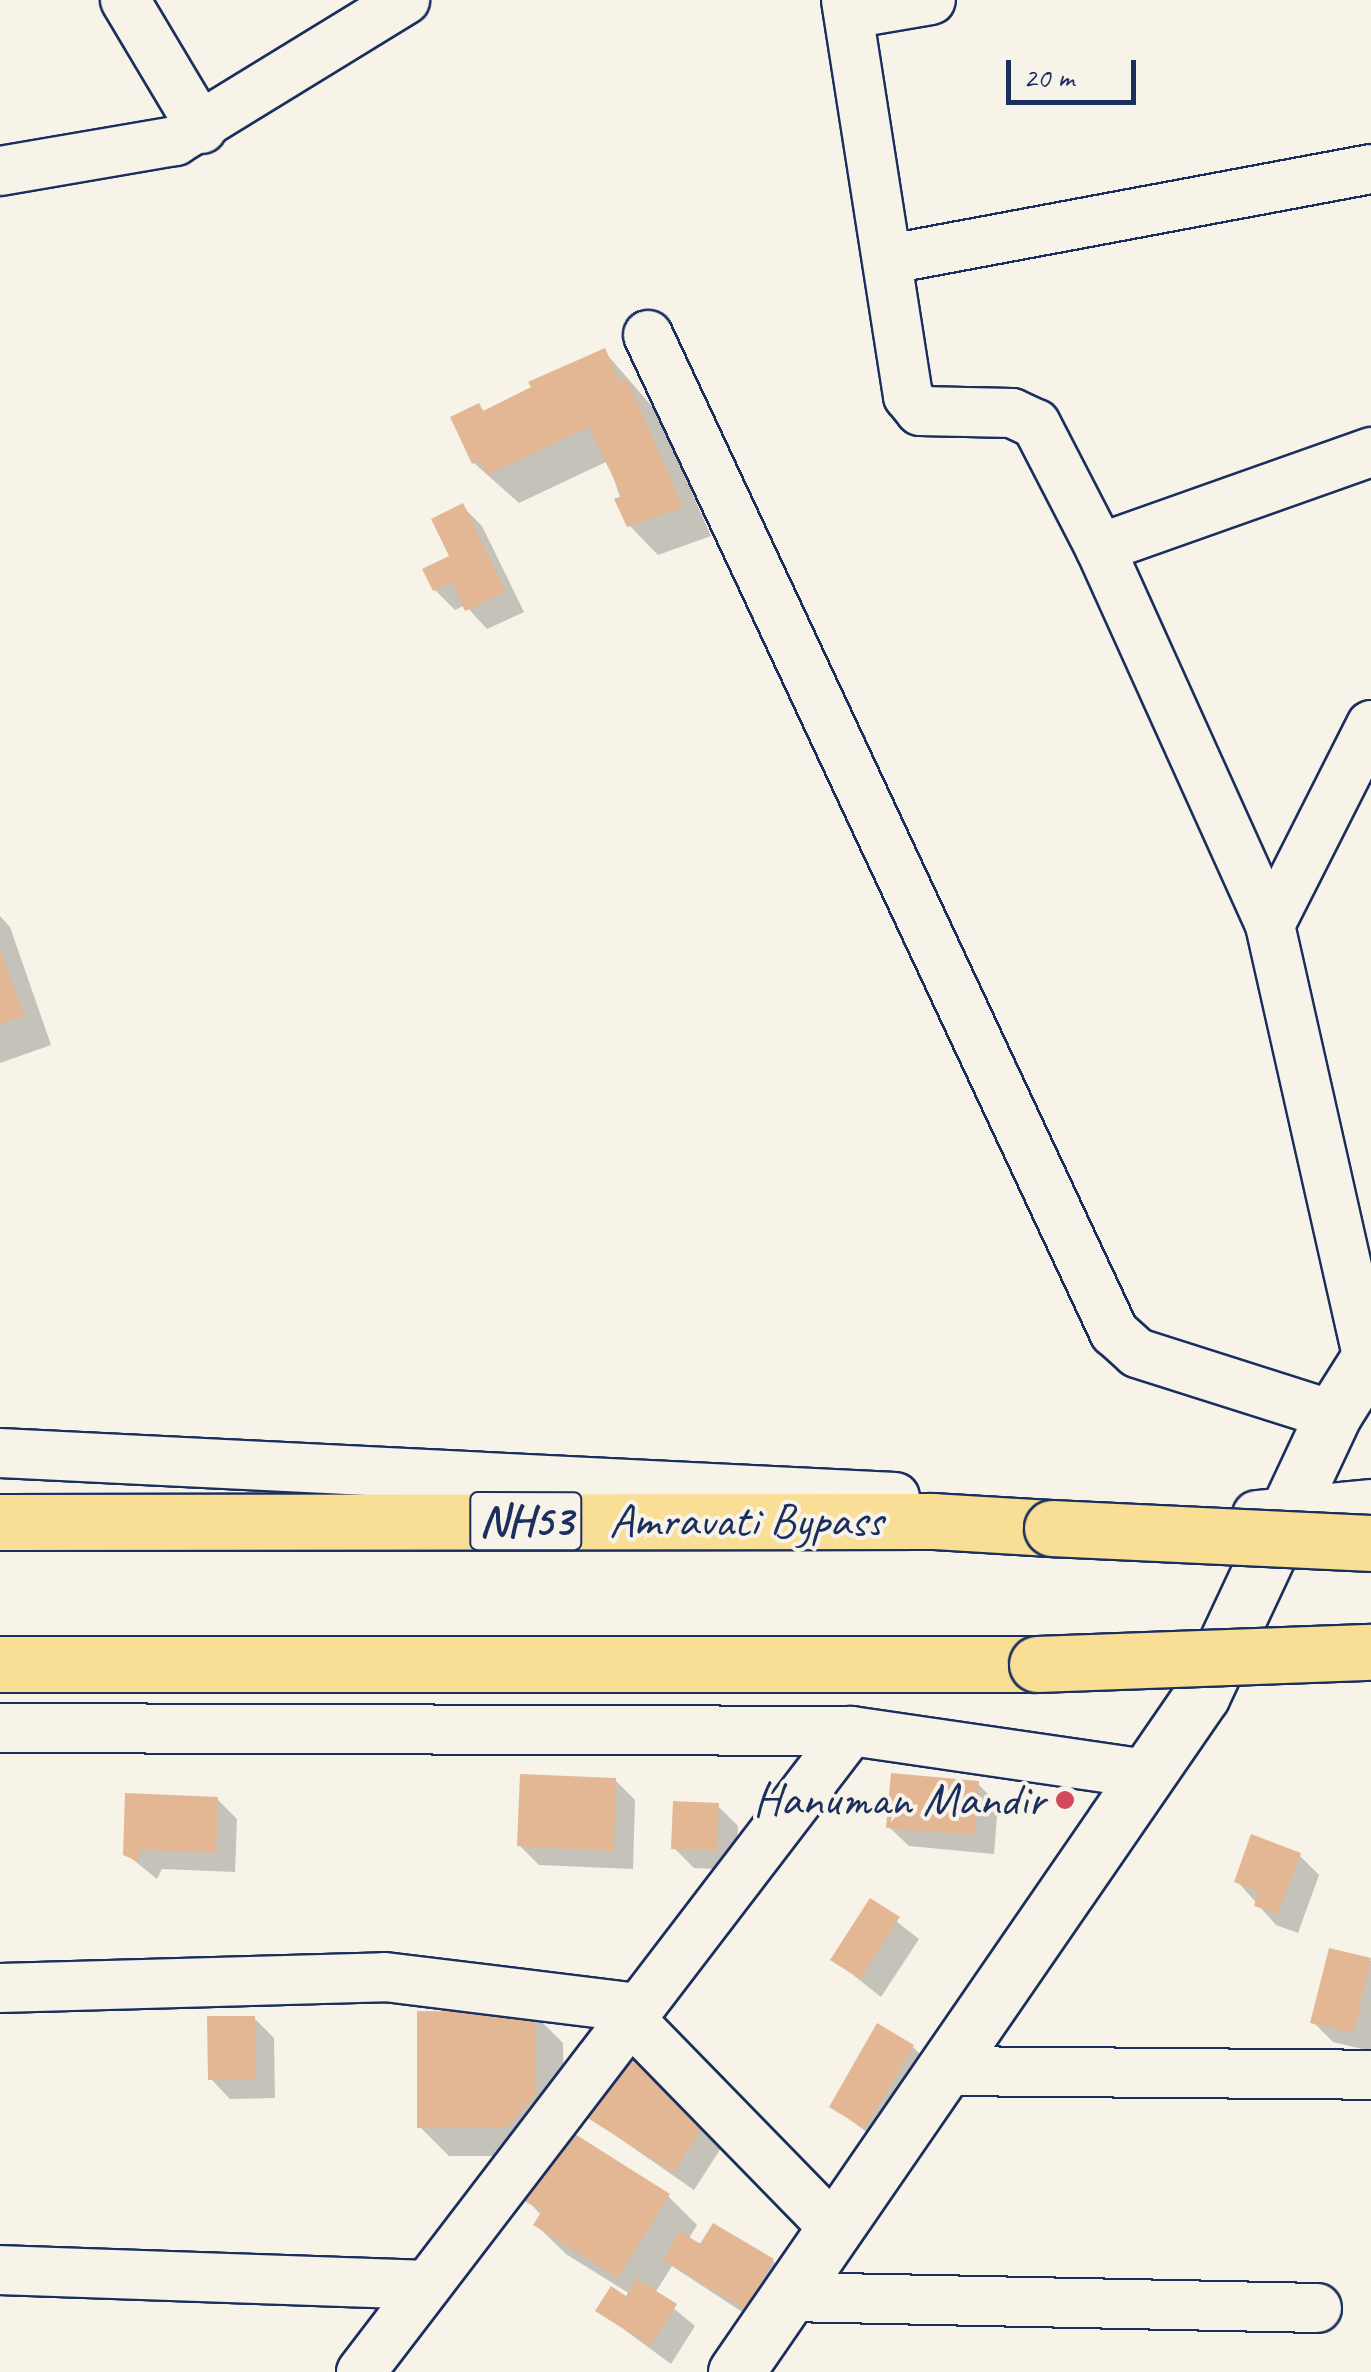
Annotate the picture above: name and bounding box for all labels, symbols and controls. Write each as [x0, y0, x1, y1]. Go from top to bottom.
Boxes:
scale bar [1011, 40, 1141, 102]
text: 20 m [1023, 58, 1074, 96]
road number: NH53 [468, 1481, 584, 1561]
street label: Amravati Bypass [609, 1492, 883, 1550]
place label: Hanuman Mandir [753, 1771, 1045, 1829]
marker: Hanuman Mandir [1054, 1789, 1076, 1811]

